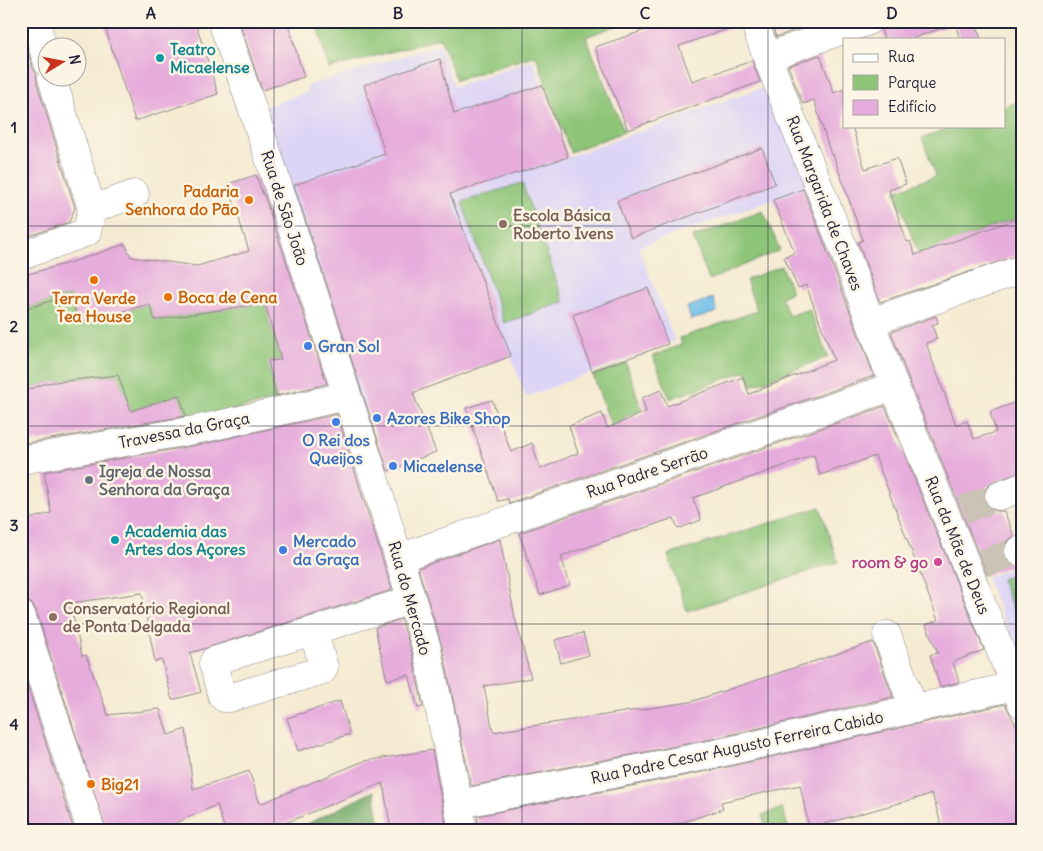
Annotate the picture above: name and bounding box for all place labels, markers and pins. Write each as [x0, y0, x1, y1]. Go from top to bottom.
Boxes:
place label: Teatro Micaelense [170, 39, 250, 77]
marker: Teatro Micaelense [154, 52, 166, 64]
place label: Padaria Senhora do Pão [125, 181, 239, 219]
marker: Padaria Senhora do Pão [243, 194, 255, 206]
place label: Escola Básica Roberto Ivens [513, 205, 614, 243]
marker: Escola Básica Roberto Ivens [497, 218, 509, 230]
marker: Terra Verde Tea House [88, 274, 100, 286]
place label: Boca de Cena [178, 287, 277, 307]
place label: Terra Verde Tea House [52, 288, 136, 326]
marker: Boca de Cena [162, 291, 174, 303]
place label: Gran Sol [318, 336, 380, 356]
marker: Gran Sol [302, 340, 314, 352]
place label: Azores Bike Shop [387, 408, 510, 429]
marker: Azores Bike Shop [371, 412, 383, 424]
marker: O Rei dos Queijos [330, 416, 342, 428]
place label: O Rei dos Queijos [302, 430, 370, 468]
place label: Micaelense [403, 456, 483, 476]
marker: Micaelense [387, 460, 399, 472]
place label: Igreja de Nossa Senhora da Graça [99, 461, 230, 500]
marker: Igreja de Nossa Senhora da Graça [83, 474, 95, 486]
place label: Academia das Artes dos Açores [125, 521, 245, 560]
place label: Mercado da Graça [293, 531, 359, 570]
marker: Academia das Artes dos Açores [109, 534, 121, 546]
marker: Mercado da Graça [277, 544, 289, 556]
place label: room & go [852, 552, 928, 573]
marker: room & go [932, 556, 944, 568]
place label: Conservatório Regional de Ponta Delgada [63, 598, 230, 637]
marker: Conservatório Regional de Ponta Delgada [47, 611, 59, 623]
place label: Big21 [101, 774, 139, 795]
marker: Big21 [85, 778, 97, 790]

